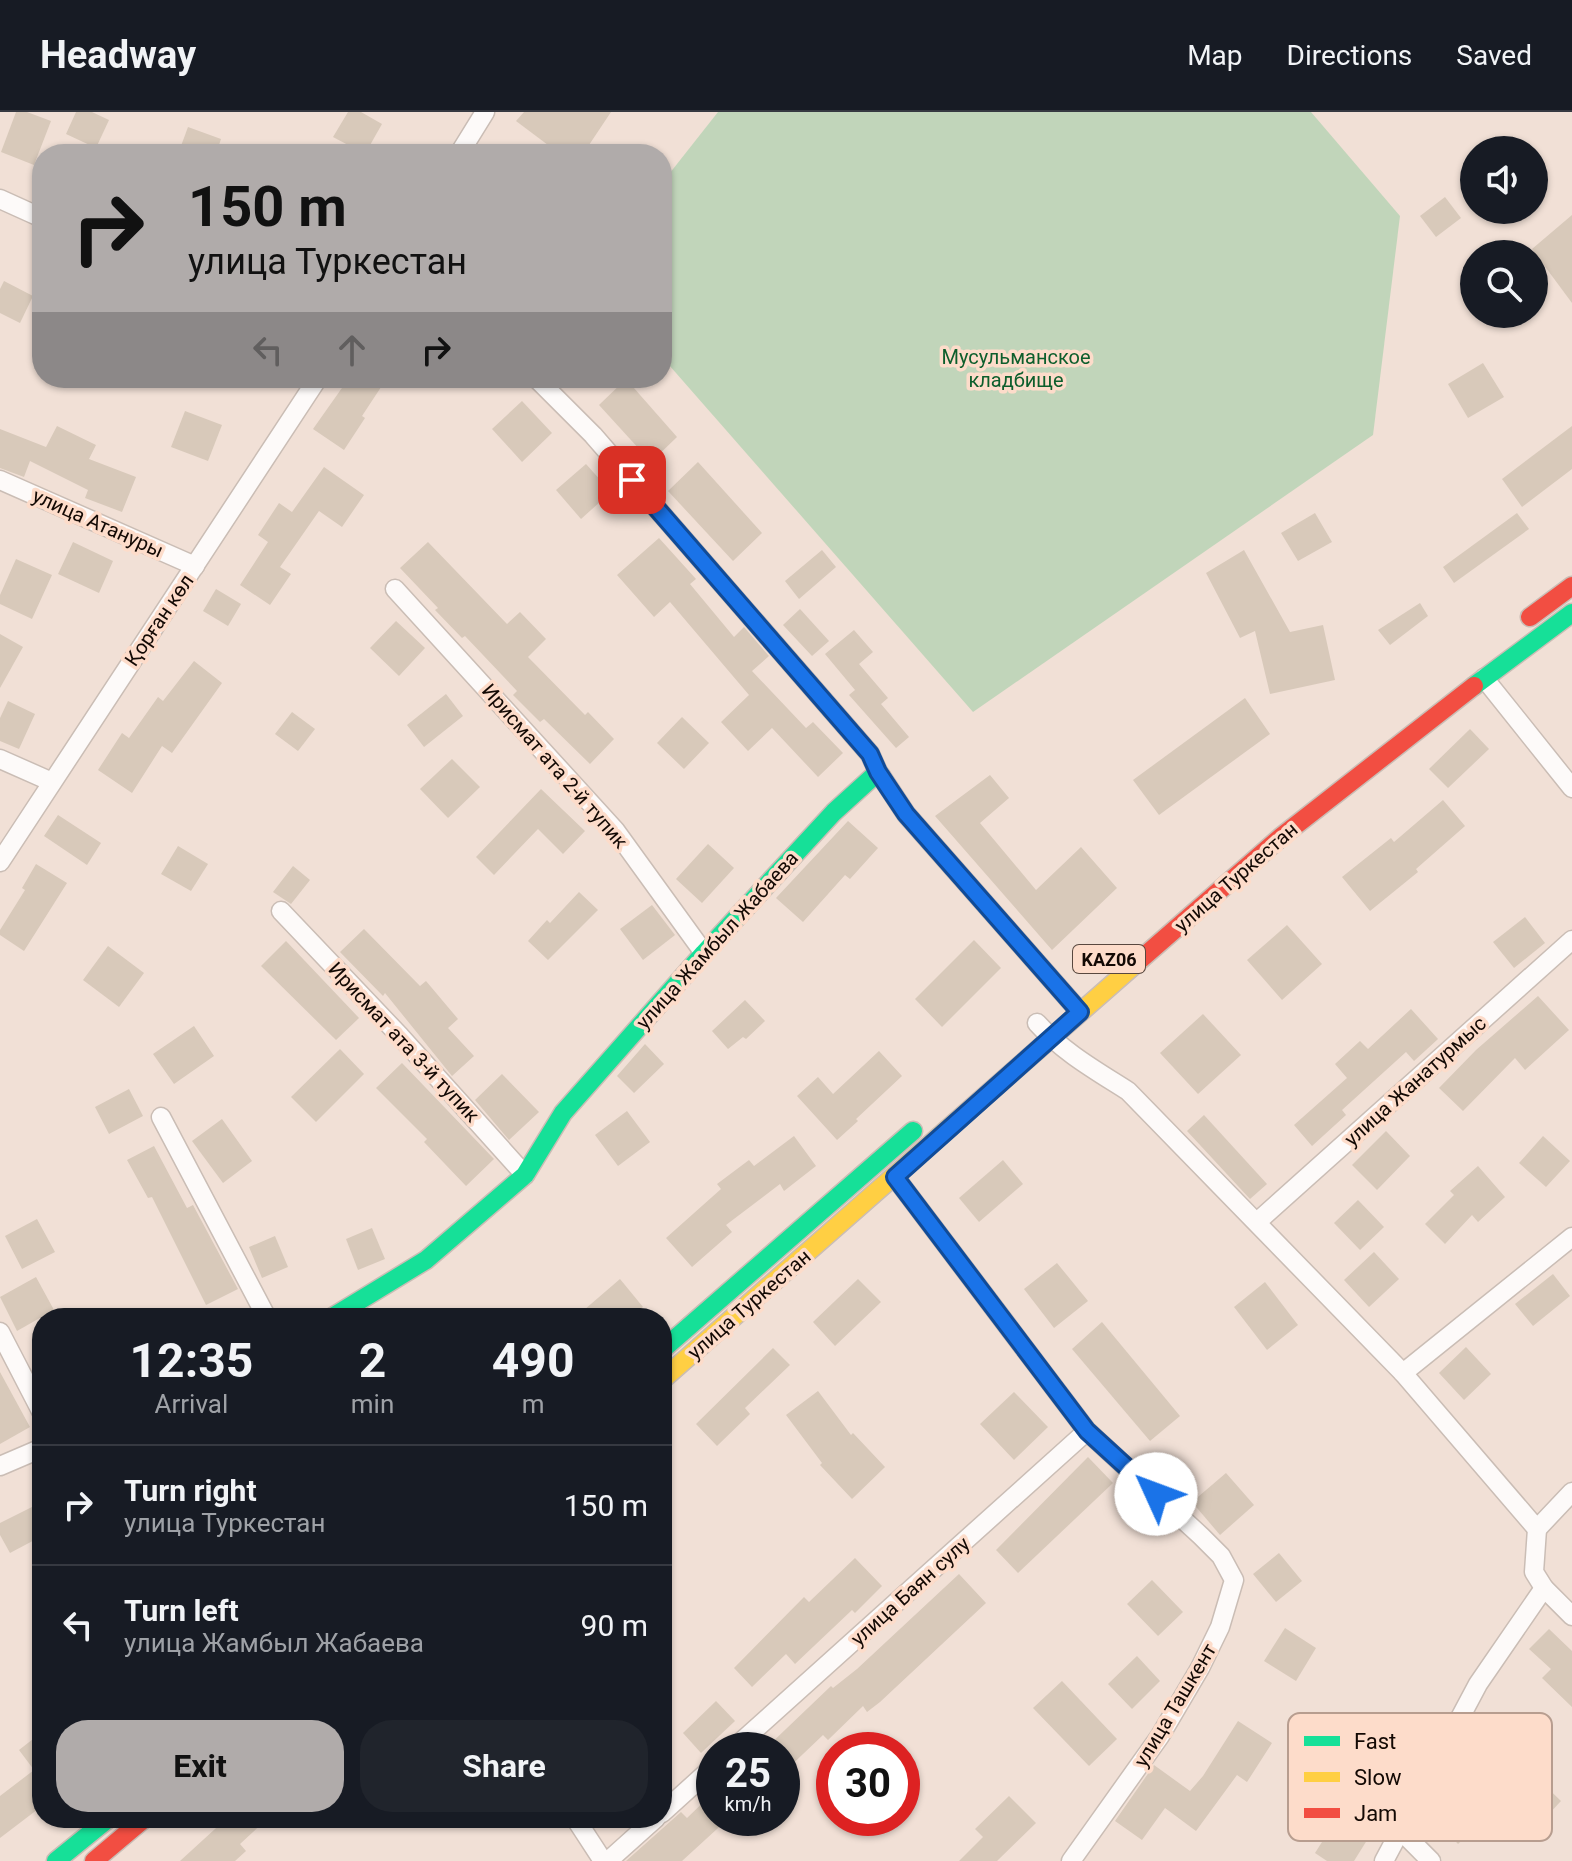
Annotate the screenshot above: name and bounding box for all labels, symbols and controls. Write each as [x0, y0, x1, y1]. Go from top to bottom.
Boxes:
text: Headway [40, 33, 196, 77]
text: Map [1187, 39, 1243, 72]
text: Directions [1287, 39, 1412, 72]
text: Saved [1456, 39, 1532, 72]
map controls [1460, 136, 1548, 328]
button: sound [1460, 136, 1548, 224]
text: 150 m [188, 174, 347, 240]
icon: right [56, 176, 160, 280]
button: search [1460, 240, 1548, 328]
text: улица Туркестан [188, 241, 467, 283]
icon: left [246, 328, 290, 372]
icon: ahead [330, 328, 374, 372]
icon: right [414, 328, 458, 372]
park label: Мусульманское кладбище [941, 345, 1091, 392]
pin [598, 446, 666, 514]
icon: arrive [610, 458, 654, 502]
street label: улица Атануры [29, 483, 167, 563]
street label: Қорған көл [119, 569, 199, 671]
street label: Ирисмат ата 2-й тупик [477, 679, 633, 853]
street label: улица Туркестан [1170, 817, 1302, 937]
street label: улица Жамбыл Жабаева [631, 846, 803, 1034]
road number: KАZ06 [1073, 945, 1145, 973]
street label: Ирисмат ата 3-й тупик [324, 957, 485, 1127]
street label: улица Жанатурмыс [1339, 1011, 1491, 1151]
street label: улица Туркестан [683, 1244, 815, 1364]
text: 12:35 [130, 1332, 253, 1389]
text: 2 [359, 1332, 386, 1389]
text: 490 [492, 1332, 574, 1389]
text: Arrival [155, 1389, 228, 1419]
text: min [351, 1389, 394, 1419]
text: m [522, 1389, 545, 1419]
position arrow [1114, 1452, 1198, 1536]
text: Turn right [124, 1473, 257, 1508]
icon: right [56, 1483, 100, 1527]
text: 150 m [564, 1488, 648, 1523]
text: улица Туркестан [124, 1508, 326, 1538]
street label: улица Баян сулу [846, 1531, 975, 1651]
text: Turn left [124, 1593, 239, 1628]
icon: left [56, 1603, 100, 1647]
text: 90 m [581, 1608, 648, 1643]
text: улица Жамбыл Жабаева [124, 1628, 424, 1658]
street label: улица Ташкент [1129, 1639, 1221, 1771]
legend [1288, 1713, 1552, 1841]
button: Exit [56, 1720, 344, 1812]
button: Share [360, 1720, 648, 1812]
text: Fast [1354, 1729, 1396, 1754]
speed limit sign: 30 [816, 1732, 920, 1836]
text: 25 [725, 1750, 771, 1797]
text: Slow [1354, 1765, 1402, 1790]
text: km/h [725, 1792, 771, 1816]
text: Jam [1354, 1801, 1397, 1826]

